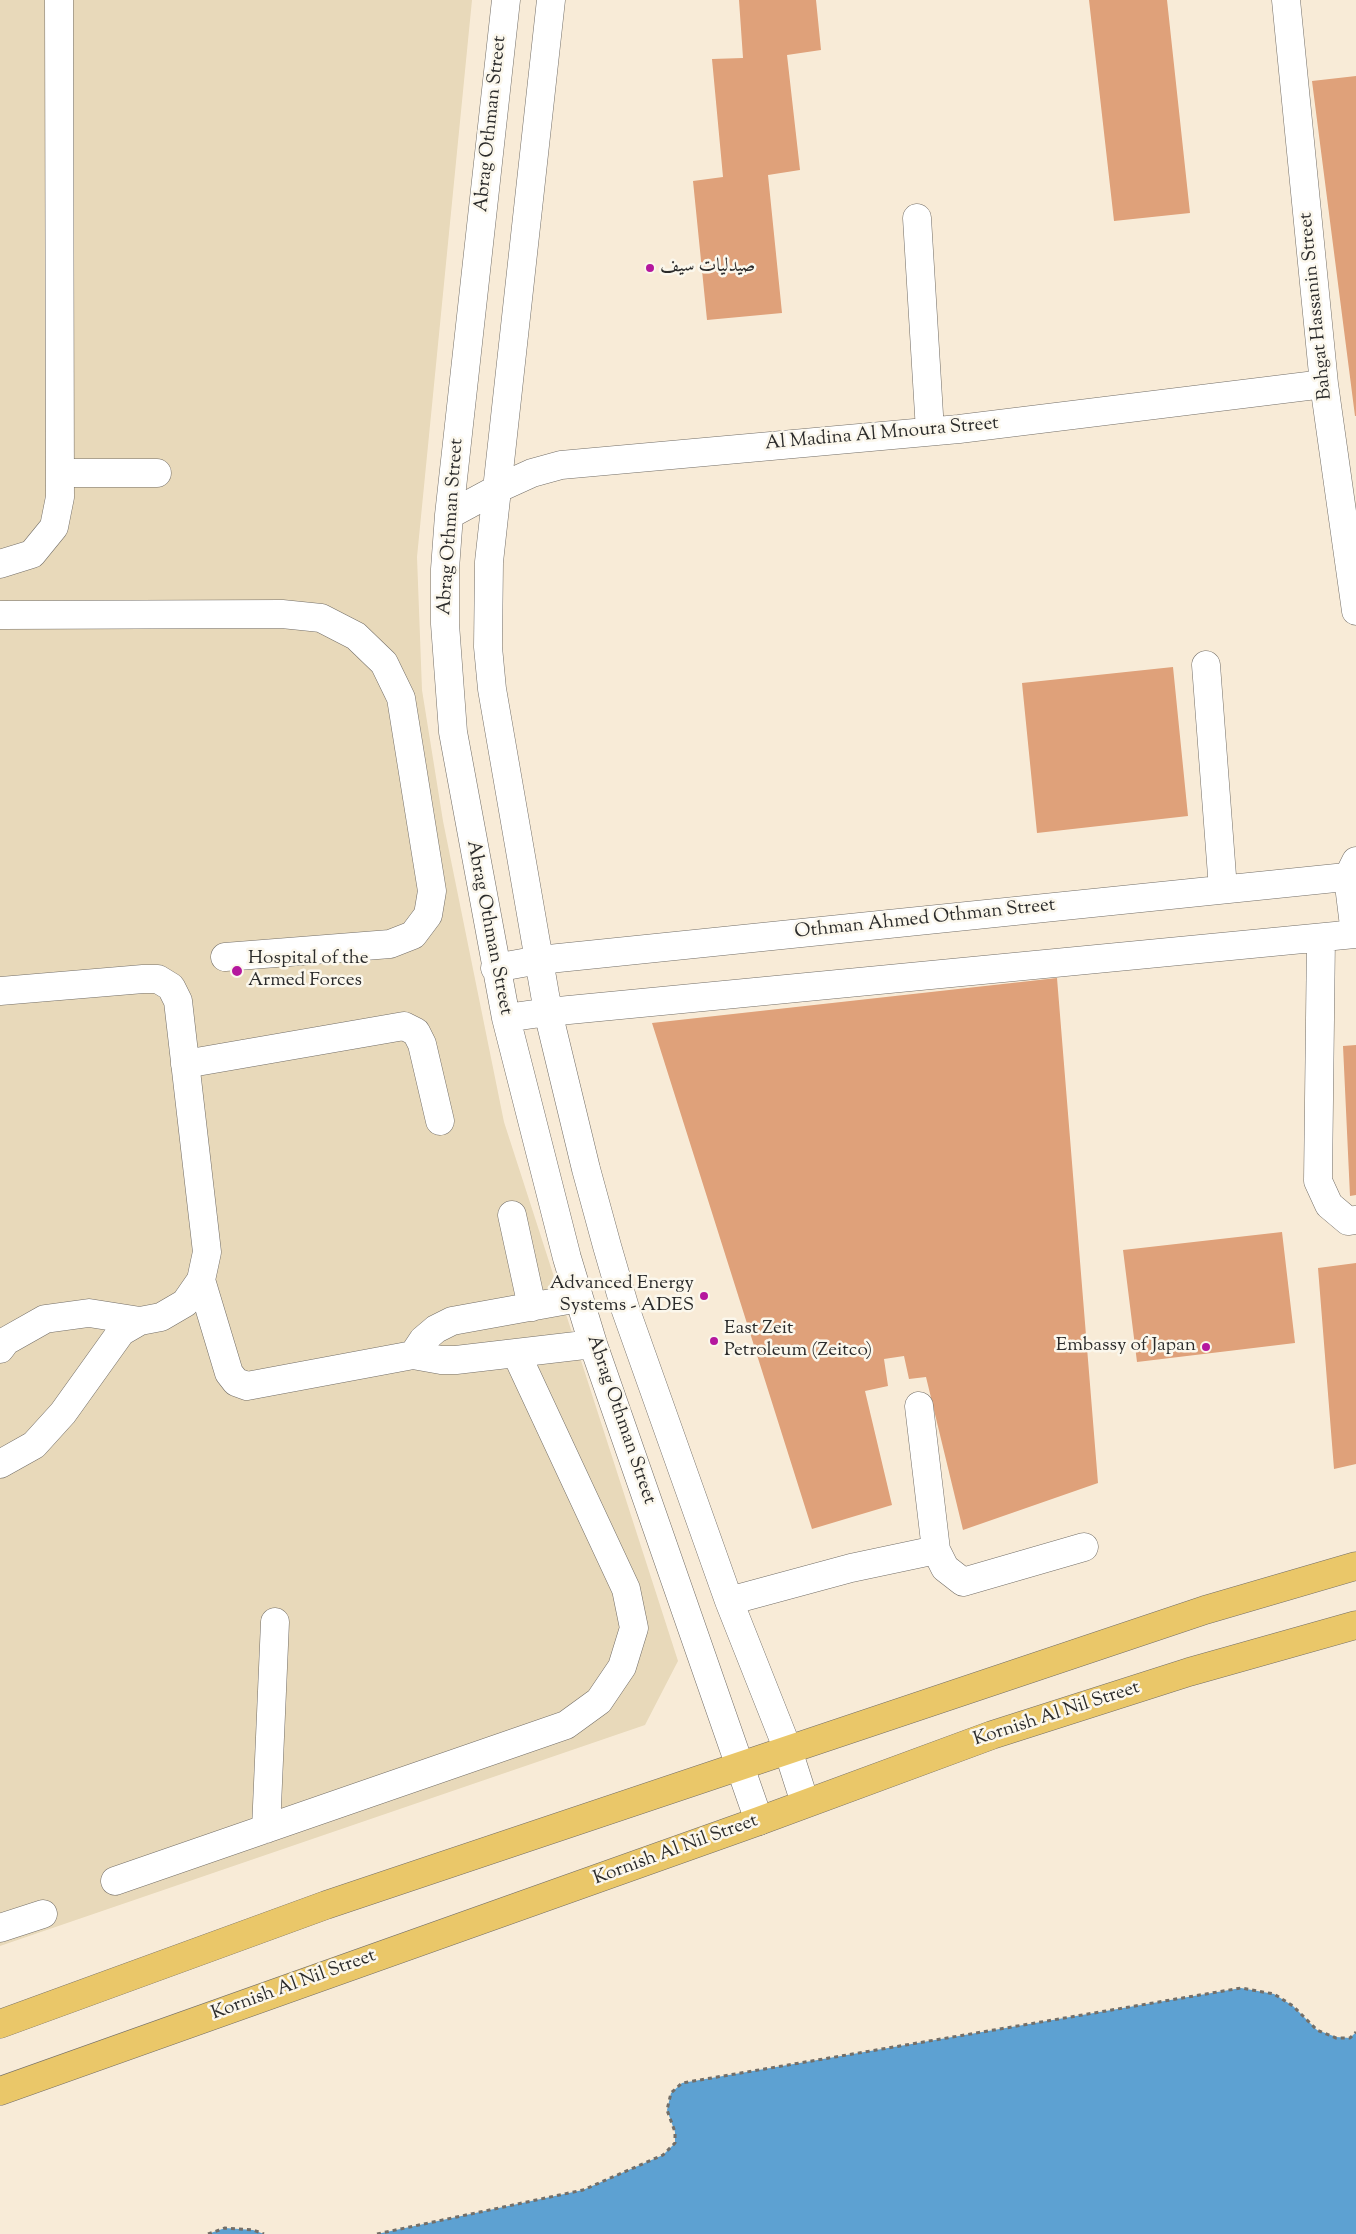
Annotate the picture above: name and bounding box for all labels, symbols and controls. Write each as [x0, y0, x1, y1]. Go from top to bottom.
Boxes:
street label: Abrag Othman Street [471, 35, 513, 213]
street label: Bahgat Hassanin Street [1296, 211, 1338, 401]
place label: صيدليات سيف [660, 257, 755, 279]
marker: صيدليات سيف [644, 262, 656, 274]
street label: Al Madina Al Mnoura Street [764, 413, 1000, 457]
street label: Abrag Othman Street [434, 438, 470, 616]
street label: Abrag Othman Street [460, 839, 516, 1017]
street label: Othman Ahmed Othman Street [794, 895, 1056, 945]
place label: Hospital of the Armed Forces [248, 949, 369, 993]
marker: Hospital of the Armed Forces [230, 964, 244, 978]
place label: Advanced Energy Systems - ADES [550, 1274, 694, 1318]
marker: Advanced Energy Systems - ADES [698, 1290, 710, 1302]
place label: East Zeit Petroleum (Zeitco) [724, 1319, 872, 1363]
street label: Abrag Othman Street [580, 1333, 660, 1507]
marker: East Zeit Petroleum (Zeitco) [708, 1335, 720, 1347]
place label: Embassy of Japan [1056, 1336, 1196, 1358]
marker: Embassy of Japan [1200, 1341, 1212, 1353]
street label: Kornish Al Nil Street [971, 1677, 1143, 1753]
street label: Kornish Al Nil Street [591, 1811, 761, 1891]
street label: Kornish Al Nil Street [209, 1946, 379, 2026]

